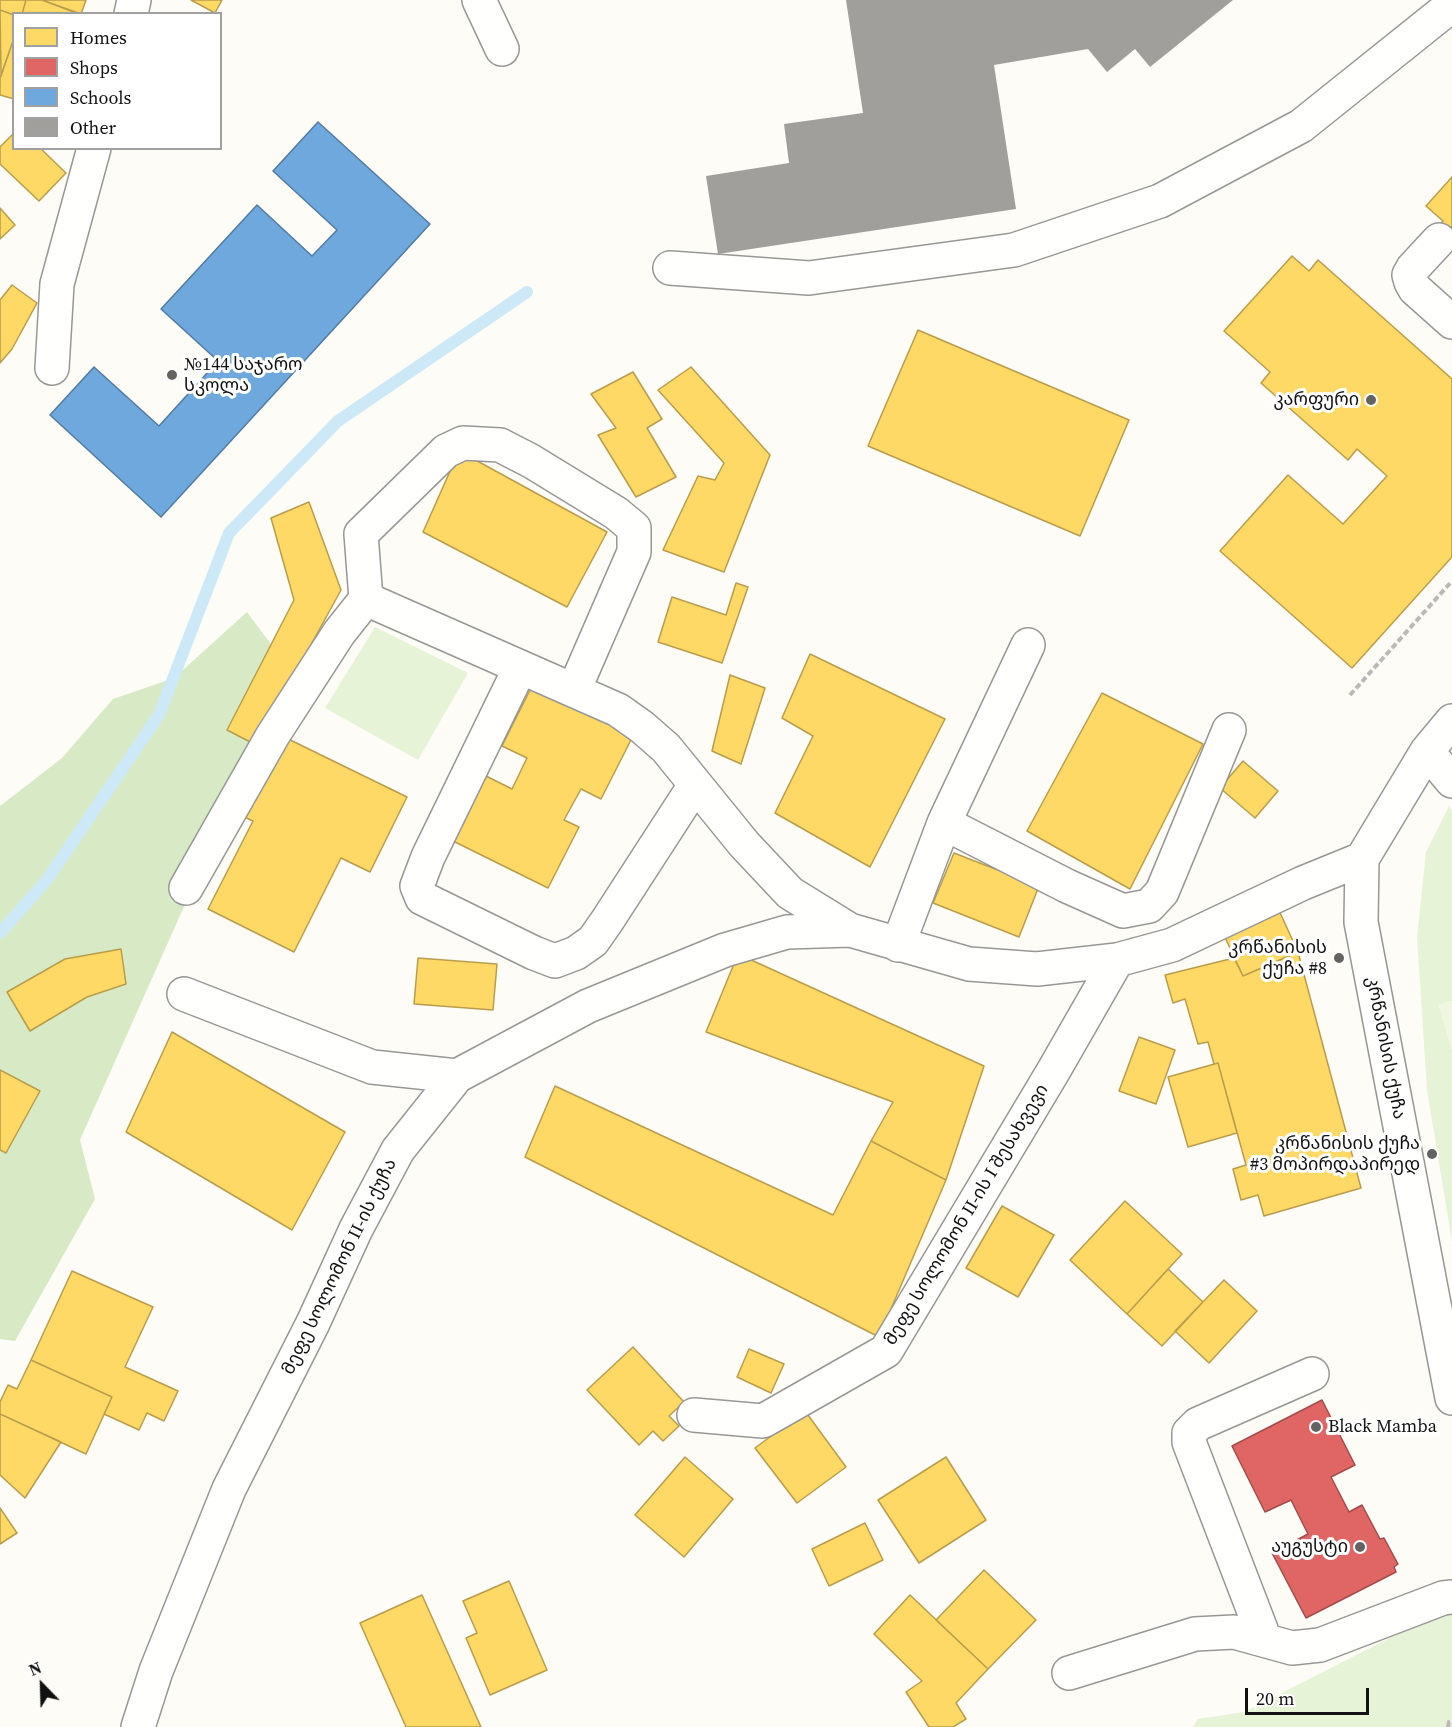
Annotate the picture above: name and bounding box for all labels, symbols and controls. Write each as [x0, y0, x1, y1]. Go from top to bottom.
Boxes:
legend [12, 12, 222, 150]
text: Homes [70, 25, 127, 50]
text: Shops [70, 55, 118, 80]
text: Schools [70, 85, 131, 110]
text: Other [70, 115, 116, 140]
place label: №144 საჯარო სკოლა [184, 354, 303, 397]
marker: №144 საჯარო სკოლა [165, 368, 179, 382]
place label: კარფური [1273, 389, 1359, 411]
marker: კარფური [1364, 393, 1378, 407]
place label: კრწანისის ქუჩა #8 [1228, 937, 1327, 980]
marker: კრწანისის ქუჩა #8 [1332, 951, 1346, 965]
street label: კრწანისის ქუჩა [1361, 975, 1409, 1121]
street label: მეფე სოლომონ II-ის I შესახვევი [880, 1081, 1054, 1349]
place label: კრწანისის ქუჩა #3 მოპირდაპირედ [1250, 1133, 1420, 1176]
marker: კრწანისის ქუჩა #3 მოპირდაპირედ [1425, 1147, 1439, 1161]
street label: მეფე სოლომონ II-ის ქუჩა [278, 1155, 402, 1379]
place label: Black Mamba [1328, 1416, 1437, 1438]
marker: Black Mamba [1309, 1420, 1323, 1434]
place label: აუგუსტი [1271, 1536, 1348, 1558]
marker: აუგუსტი [1353, 1540, 1367, 1554]
north arrow [12, 1655, 72, 1715]
text: N [25, 1656, 45, 1681]
scale bar [1248, 1676, 1372, 1714]
text: 20 m [1256, 1686, 1294, 1711]

